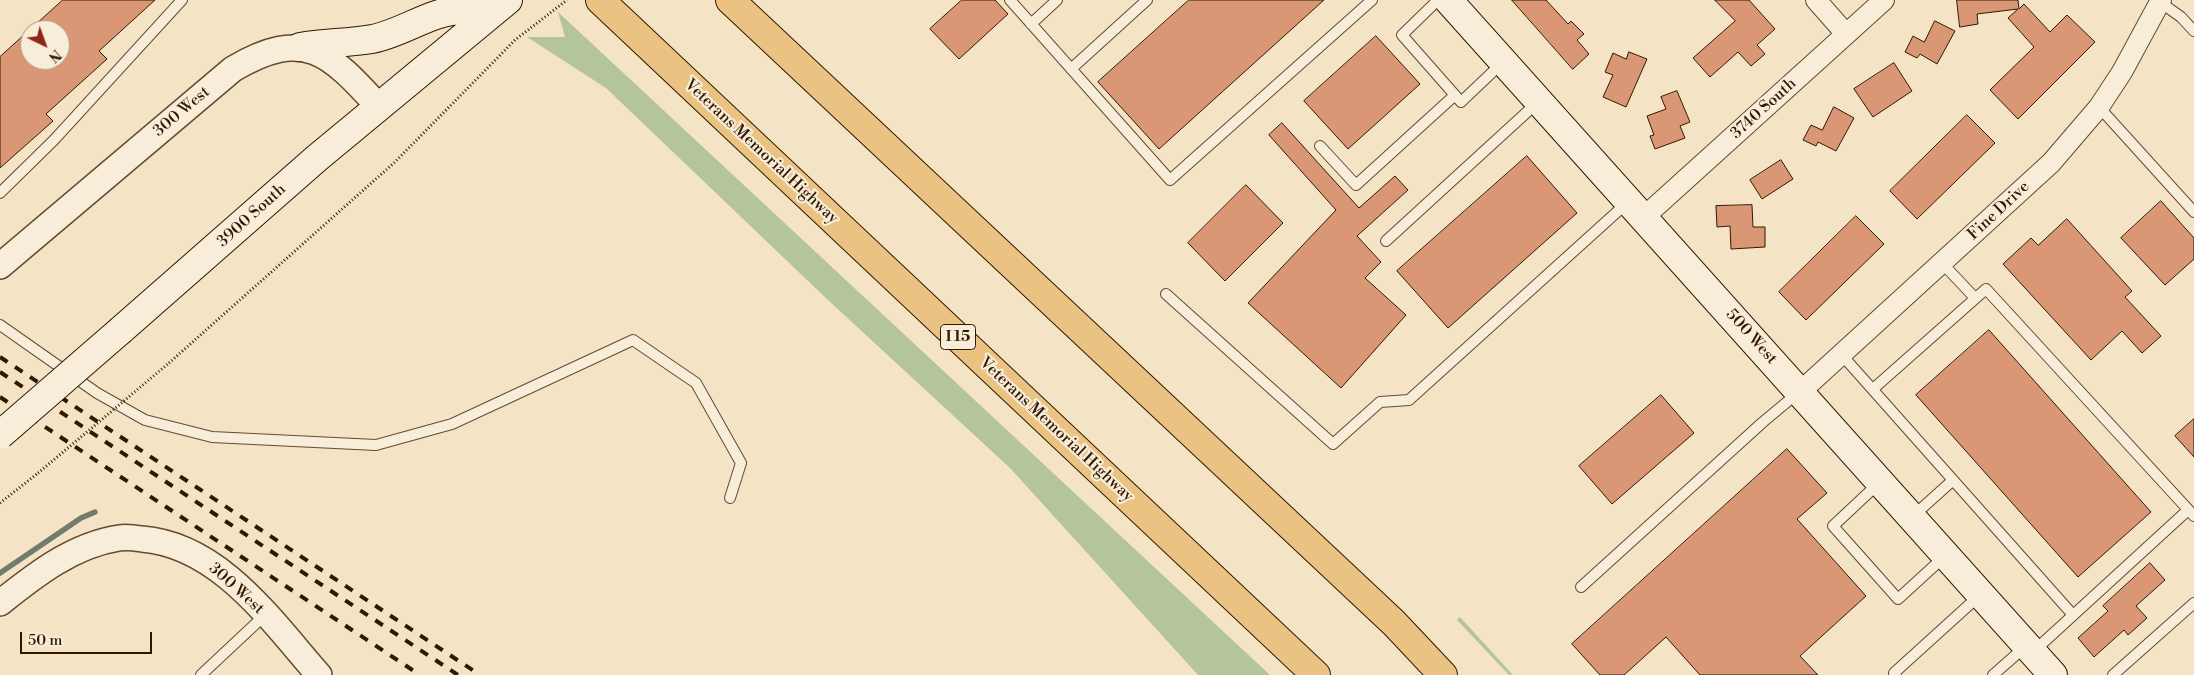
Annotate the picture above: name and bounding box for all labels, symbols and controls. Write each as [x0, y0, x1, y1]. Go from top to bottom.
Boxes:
north arrow [20, 20, 70, 70]
text: N [44, 45, 65, 66]
street label: 3740 South [1727, 75, 1801, 143]
street label: Veterans Memorial Highway [680, 76, 842, 228]
street label: 300 West [150, 83, 214, 141]
street label: Fine Drive [1964, 178, 2034, 244]
street label: 3900 South [214, 180, 290, 252]
street label: 500 West [1721, 305, 1781, 369]
road number: I 15 [940, 324, 976, 350]
street label: Veterans Memorial Highway [975, 354, 1137, 506]
street label: 300 West [204, 559, 268, 619]
scale bar [22, 622, 155, 654]
text: 50 m [28, 631, 62, 650]

